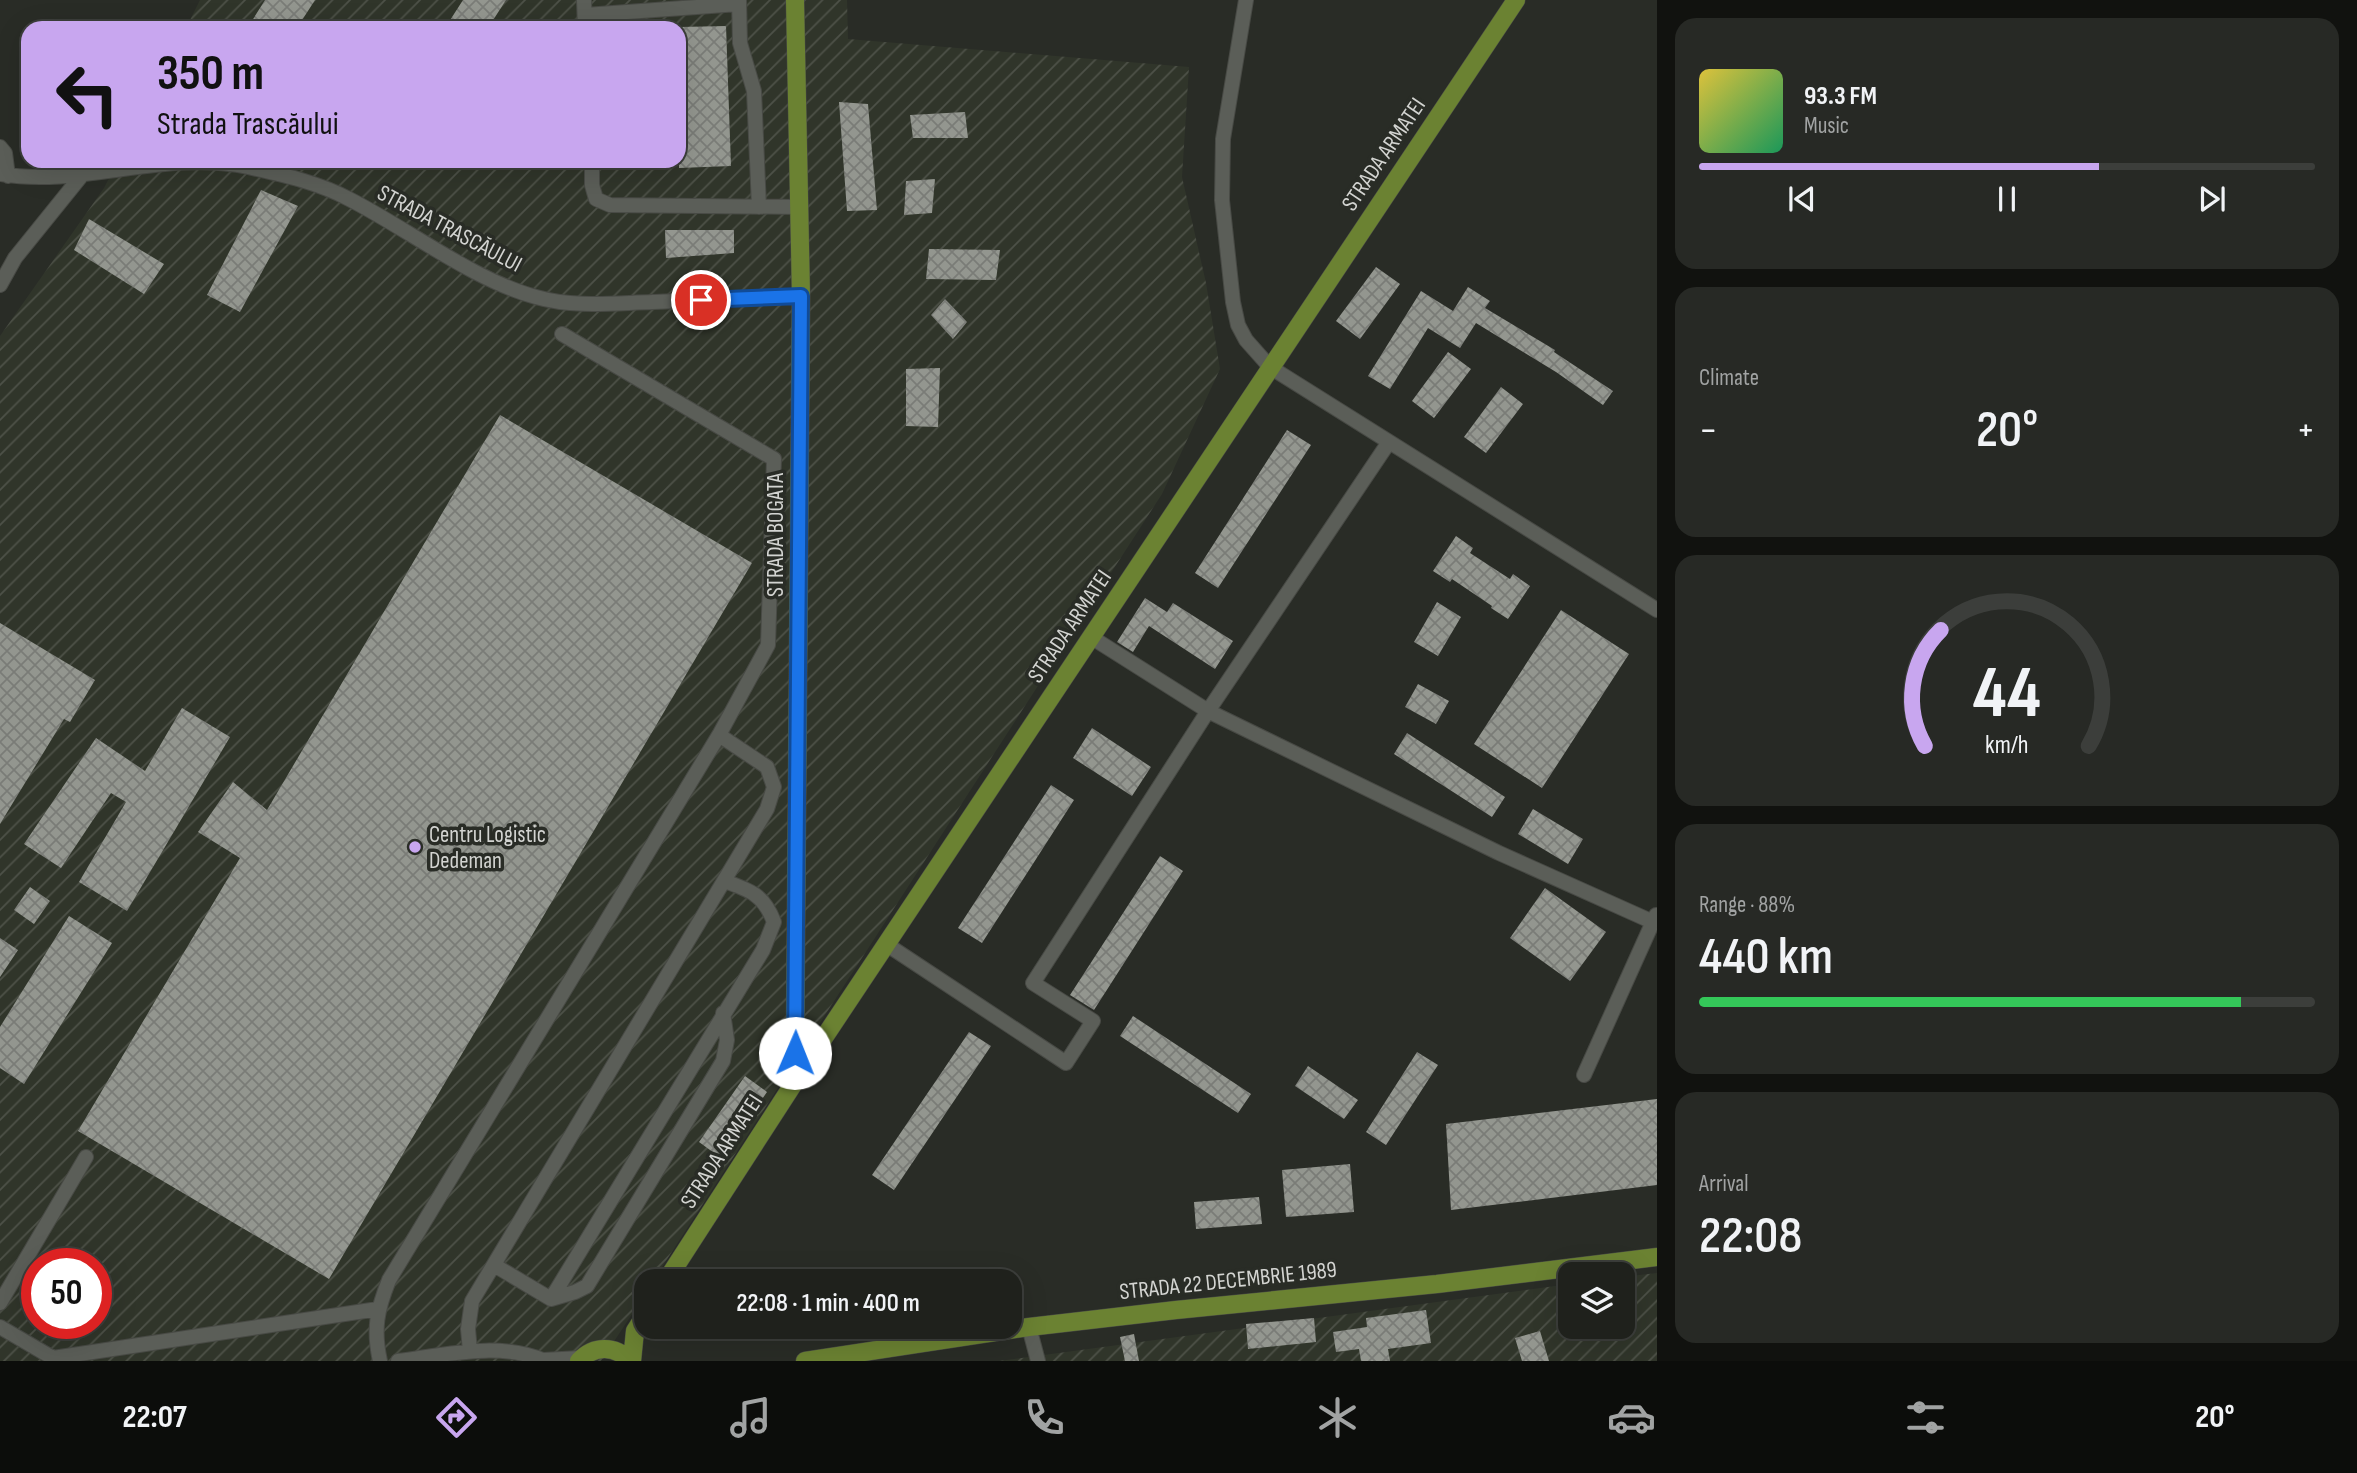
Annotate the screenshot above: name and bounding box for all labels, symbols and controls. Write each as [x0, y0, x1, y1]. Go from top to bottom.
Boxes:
text: 350 m [157, 45, 264, 104]
icon: left [42, 49, 133, 140]
text: 93.3 FM [1804, 81, 1877, 112]
street label: STRADA ARMATEI [1336, 93, 1432, 216]
text: Strada Trascăului [157, 105, 339, 144]
text: Music [1804, 112, 1849, 140]
street label: STRADA TRASCĂULUI [372, 179, 527, 279]
icon: previous [1783, 180, 1821, 218]
icon: pause [1988, 180, 2026, 218]
icon: next [2193, 180, 2231, 218]
pin [671, 270, 731, 330]
icon: arrive [682, 281, 720, 319]
text: Climate [1699, 364, 1759, 392]
text: 20° [1976, 399, 2038, 462]
text: − [1699, 408, 1718, 453]
text: + [2296, 408, 2315, 453]
street label: STRADA BOGATA [762, 473, 790, 597]
street label: STRADA ARMATEI [1022, 565, 1118, 688]
text: 44 [1973, 651, 2041, 739]
text: km/h [1985, 730, 2029, 761]
place label: Centru Logistic Dedeman [429, 821, 546, 875]
marker: Centru Logistic Dedeman [407, 839, 423, 855]
text: Range · 88% [1699, 891, 1795, 919]
text: 440 km [1699, 926, 1833, 989]
position arrow [758, 1016, 832, 1090]
street label: STRADA ARMATEI [675, 1089, 769, 1214]
text: Arrival [1699, 1170, 1748, 1198]
text: 22:08 [1699, 1205, 1802, 1268]
speed limit sign: 50 [21, 1248, 112, 1339]
street label: STRADA 22 DECEMBRIE 1989 [1118, 1256, 1338, 1306]
map controls [1558, 1262, 1635, 1339]
button: layers [1558, 1262, 1635, 1339]
text: 22:08 · 1 min · 400 m [736, 1288, 920, 1319]
icon: directions [432, 1393, 481, 1442]
icon: music [726, 1393, 775, 1442]
icon: phone [1020, 1393, 1069, 1442]
icon: climate [1313, 1393, 1362, 1442]
icon: car [1607, 1393, 1656, 1442]
icon: filters [1901, 1393, 1950, 1442]
text: 22:07 [122, 1398, 187, 1437]
text: 20° [2195, 1398, 2234, 1437]

